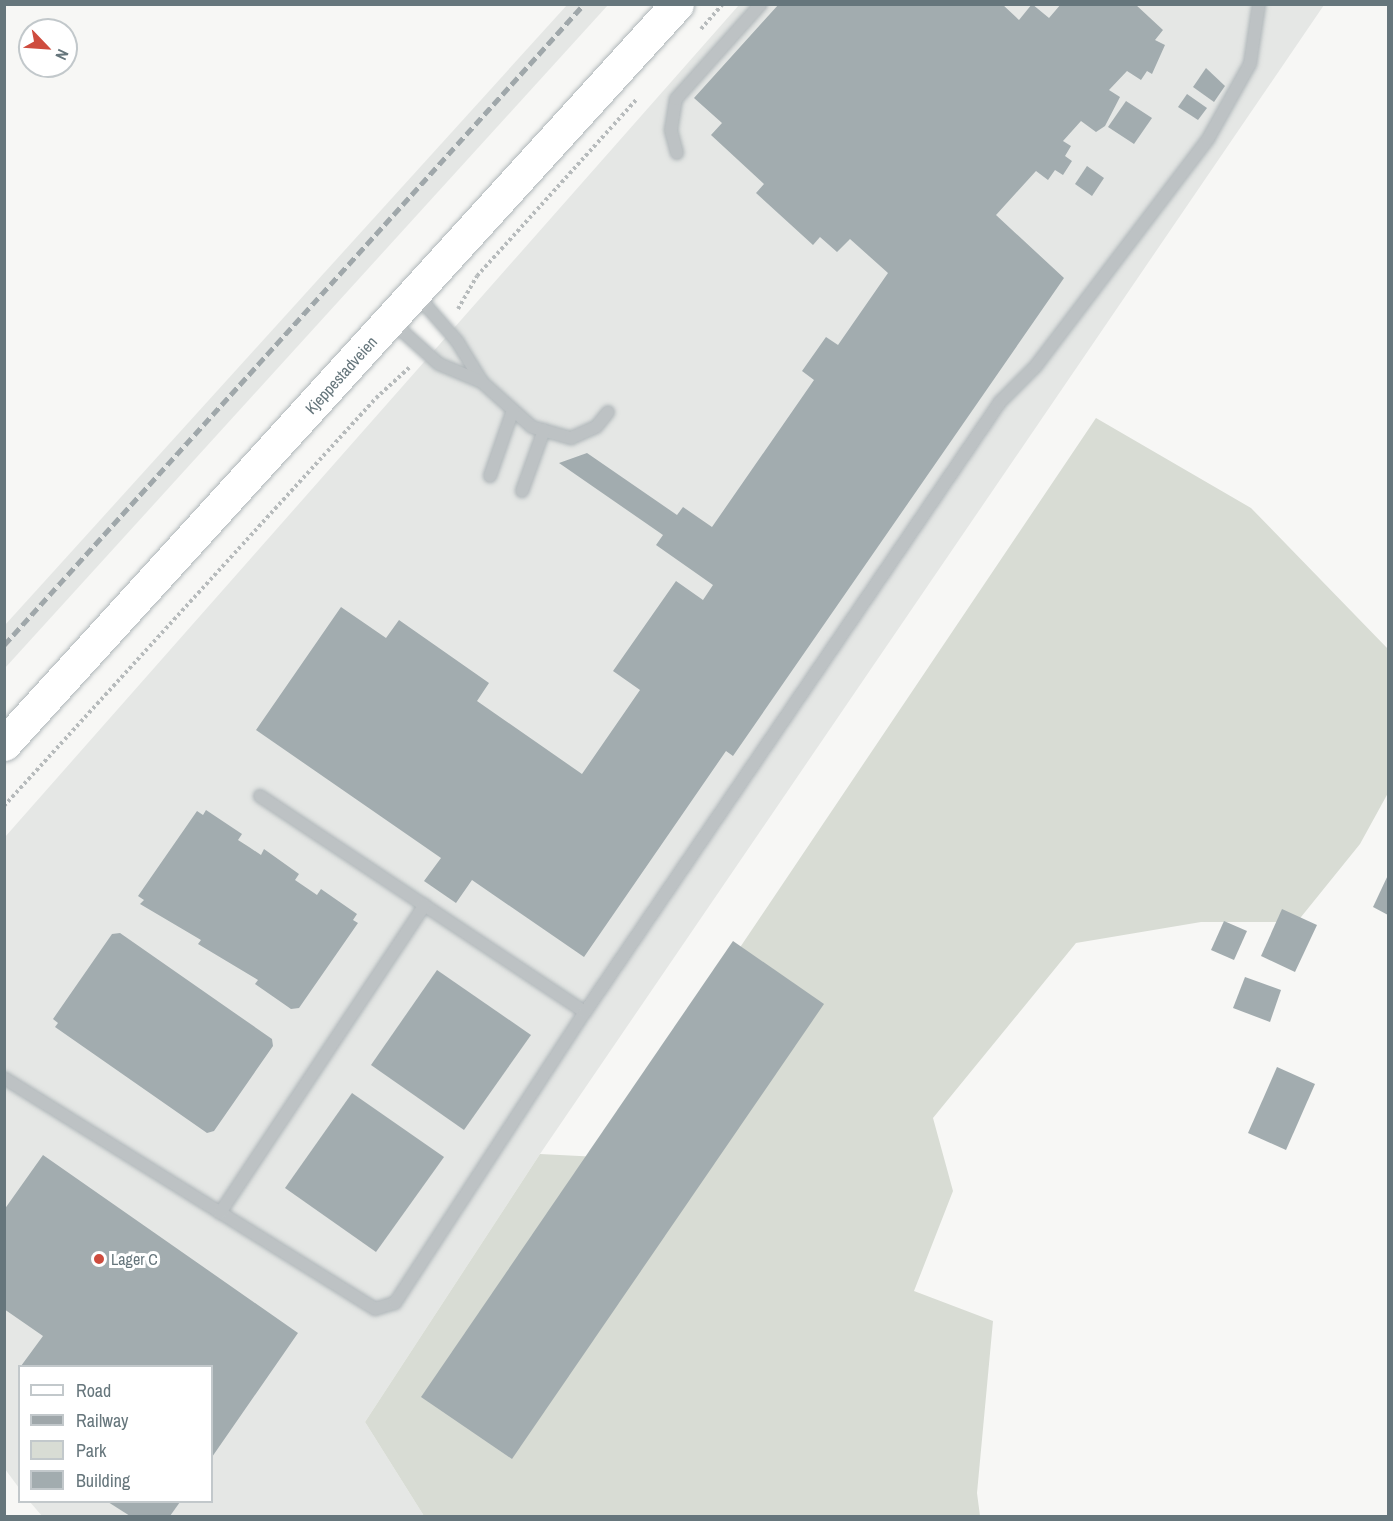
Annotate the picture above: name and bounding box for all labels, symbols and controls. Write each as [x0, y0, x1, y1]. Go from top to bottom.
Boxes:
north arrow [18, 18, 78, 78]
text: N [51, 46, 74, 64]
street label: Kjeppestadveien [301, 332, 381, 418]
place label: Lager C [111, 1249, 158, 1269]
marker: Lager C [92, 1252, 106, 1266]
legend [18, 1365, 213, 1503]
text: Road [76, 1378, 111, 1403]
text: Railway [76, 1408, 129, 1433]
text: Park [76, 1438, 106, 1463]
text: Building [76, 1468, 130, 1493]

